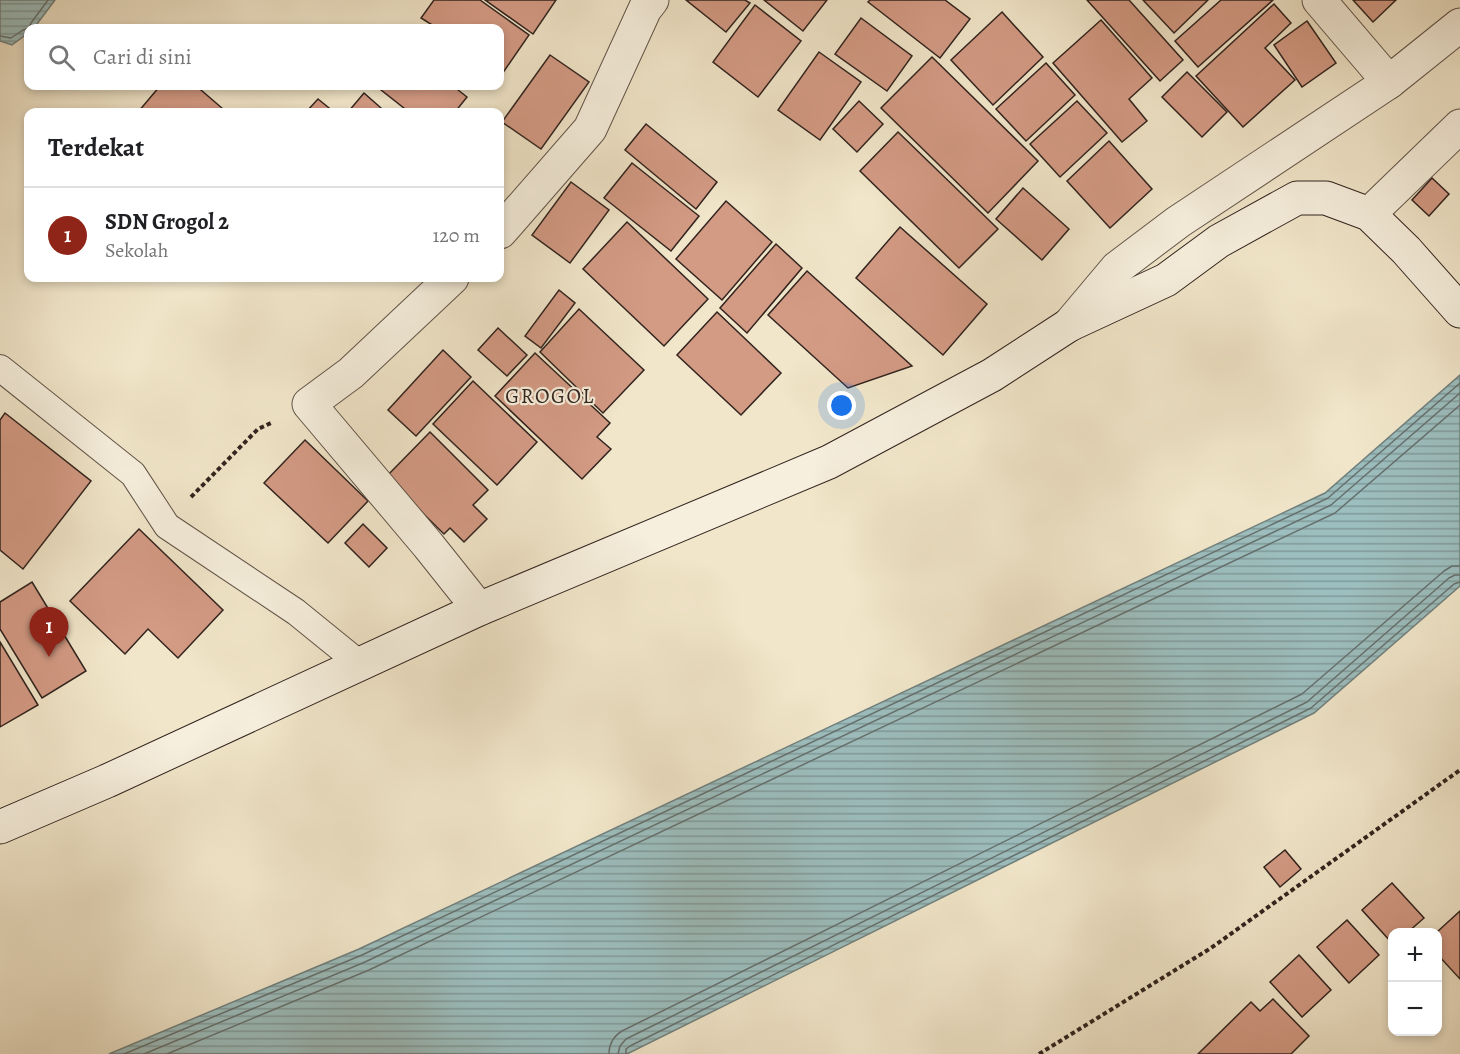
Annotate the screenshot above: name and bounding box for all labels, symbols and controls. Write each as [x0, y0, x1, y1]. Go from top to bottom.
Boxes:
search box [24, 24, 504, 90]
icon: search [45, 41, 78, 74]
text: Cari di sini [93, 42, 192, 72]
text: Terdekat [48, 130, 144, 165]
text: SDN Grogol 2 [105, 207, 229, 237]
text: 1 [64, 222, 71, 249]
text: 120 m [432, 222, 480, 249]
text: Sekolah [105, 237, 169, 264]
district label: GROGOL [505, 382, 595, 410]
your location [827, 391, 856, 420]
pin: 1 [29, 608, 68, 657]
map controls [1388, 928, 1442, 1036]
button: + [1388, 928, 1442, 982]
button: − [1388, 982, 1442, 1036]

